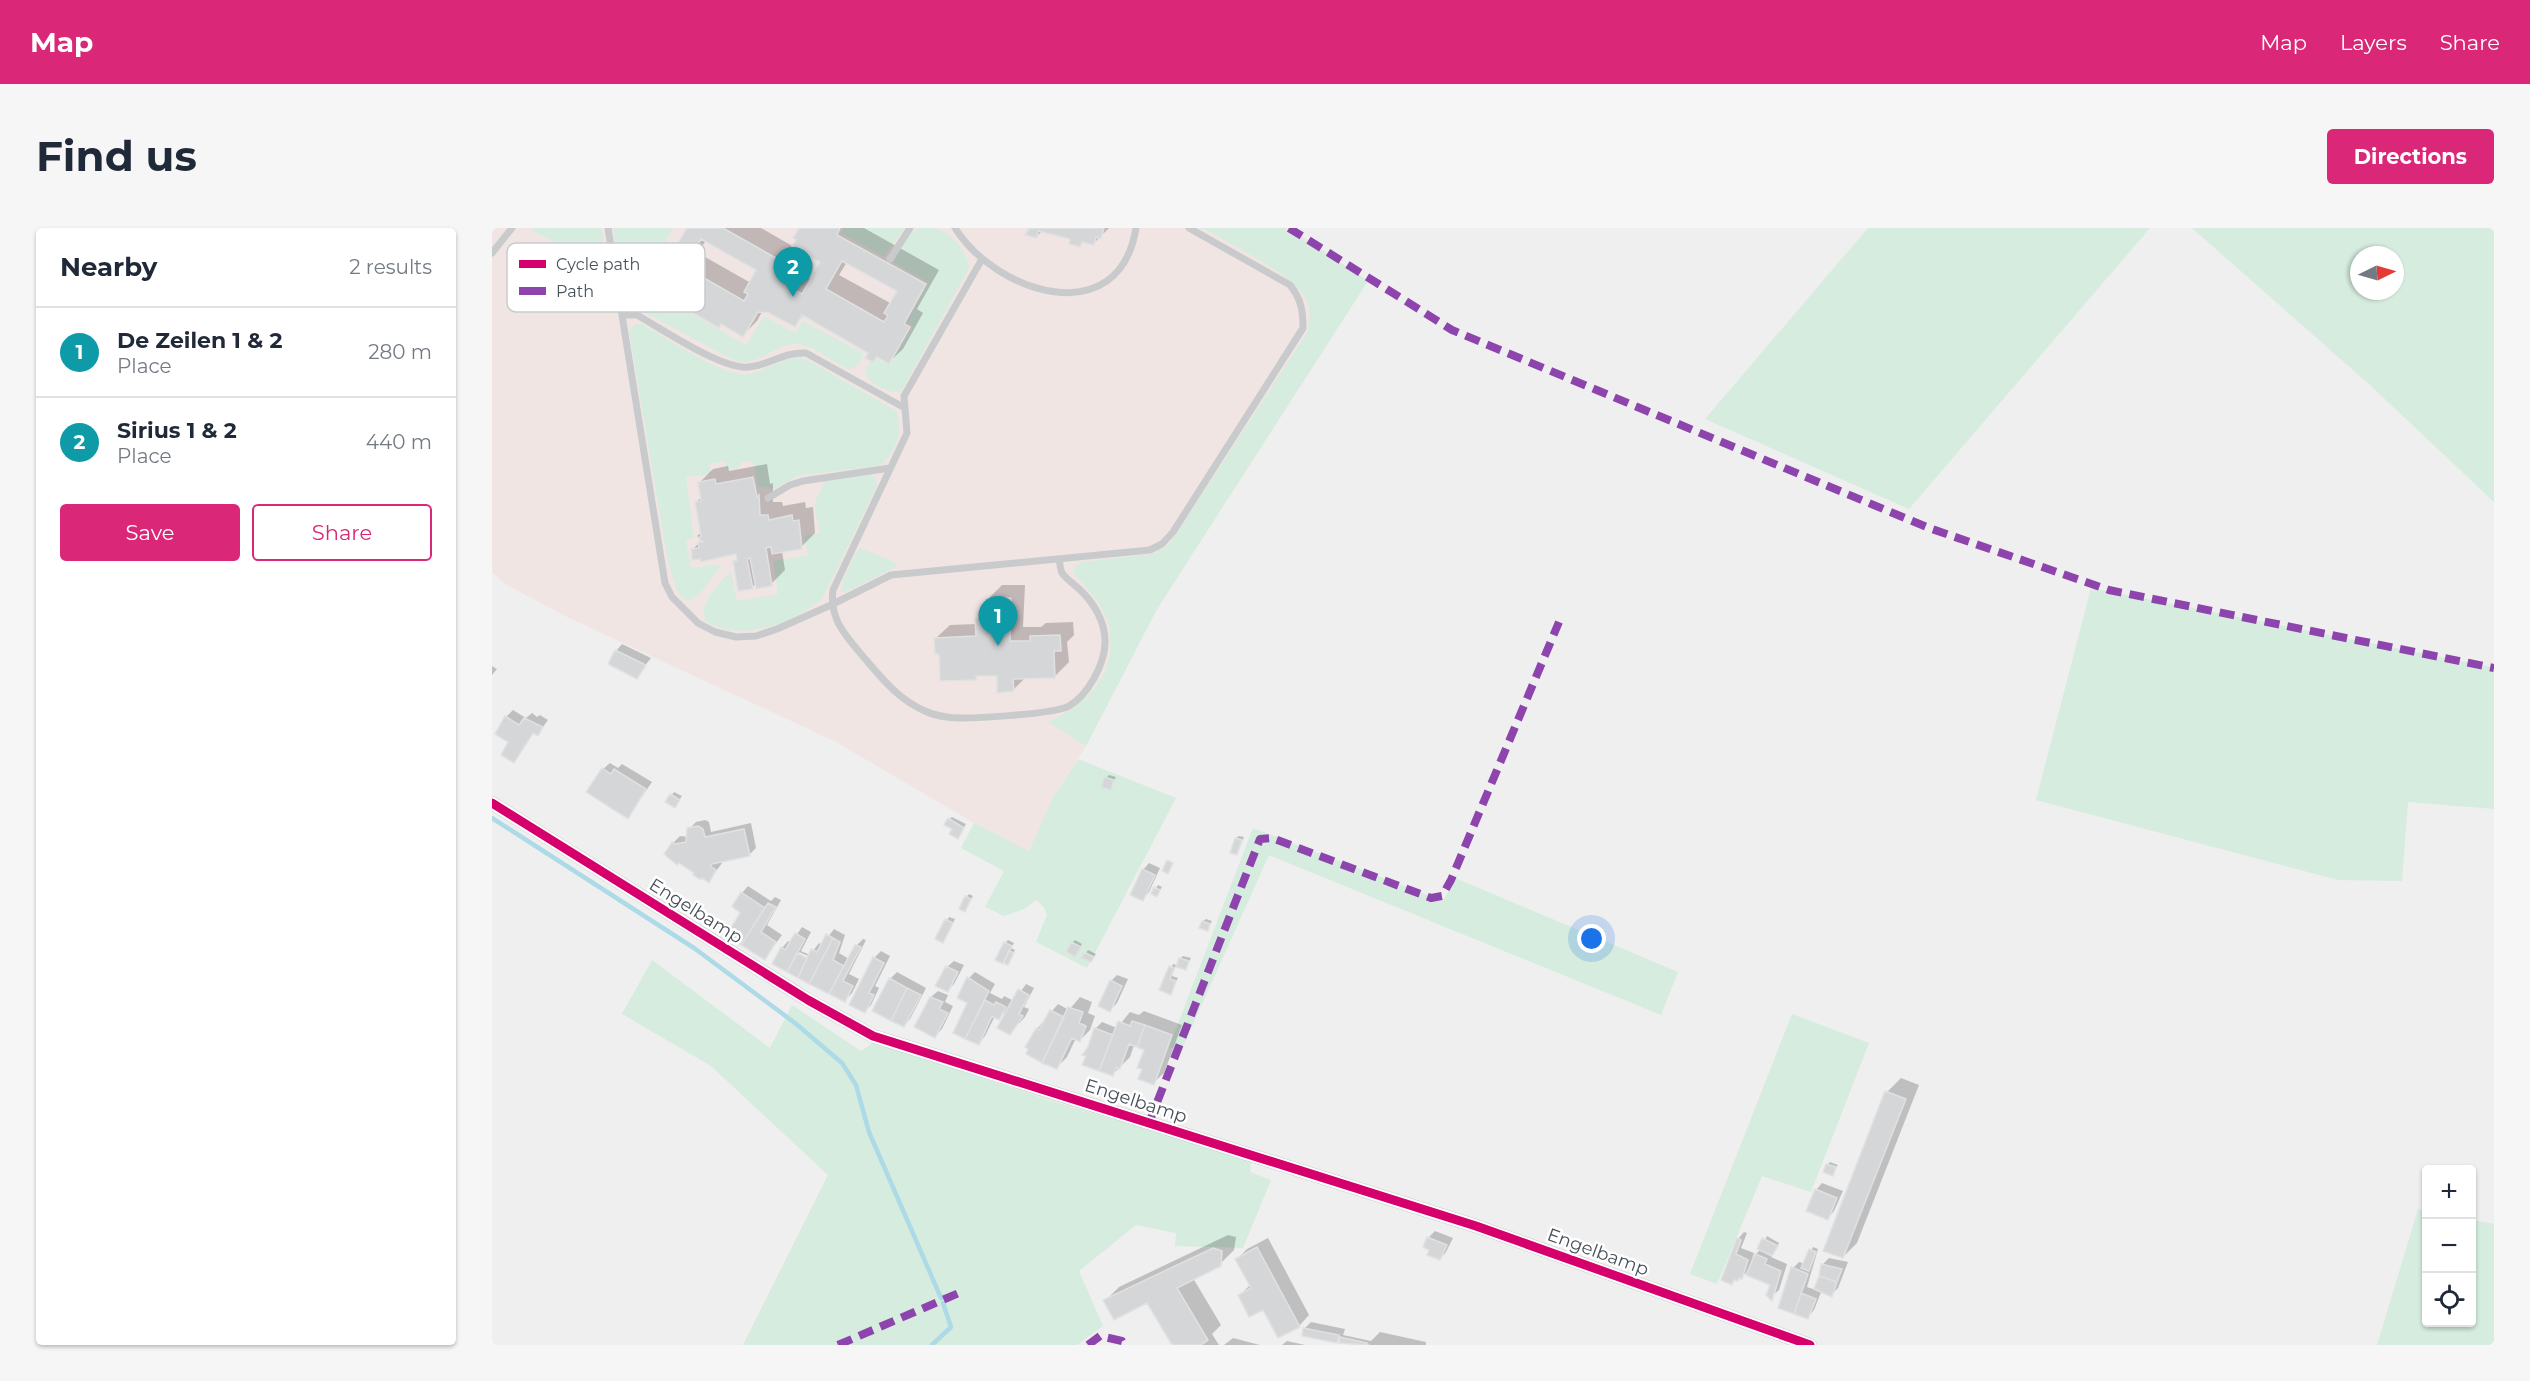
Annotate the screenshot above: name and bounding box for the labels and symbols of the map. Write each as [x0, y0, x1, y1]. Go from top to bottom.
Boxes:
legend [507, 243, 705, 312]
north arrow [2350, 246, 2404, 300]
pin: 2 [774, 248, 812, 297]
text: Cycle path [556, 255, 640, 274]
text: Path [556, 282, 594, 301]
pin: 1 [978, 596, 1018, 646]
street label: Engelbamp [645, 873, 747, 949]
your location [1577, 924, 1606, 953]
street label: Engelbamp [1082, 1074, 1190, 1128]
street label: Engelbamp [1544, 1223, 1652, 1281]

